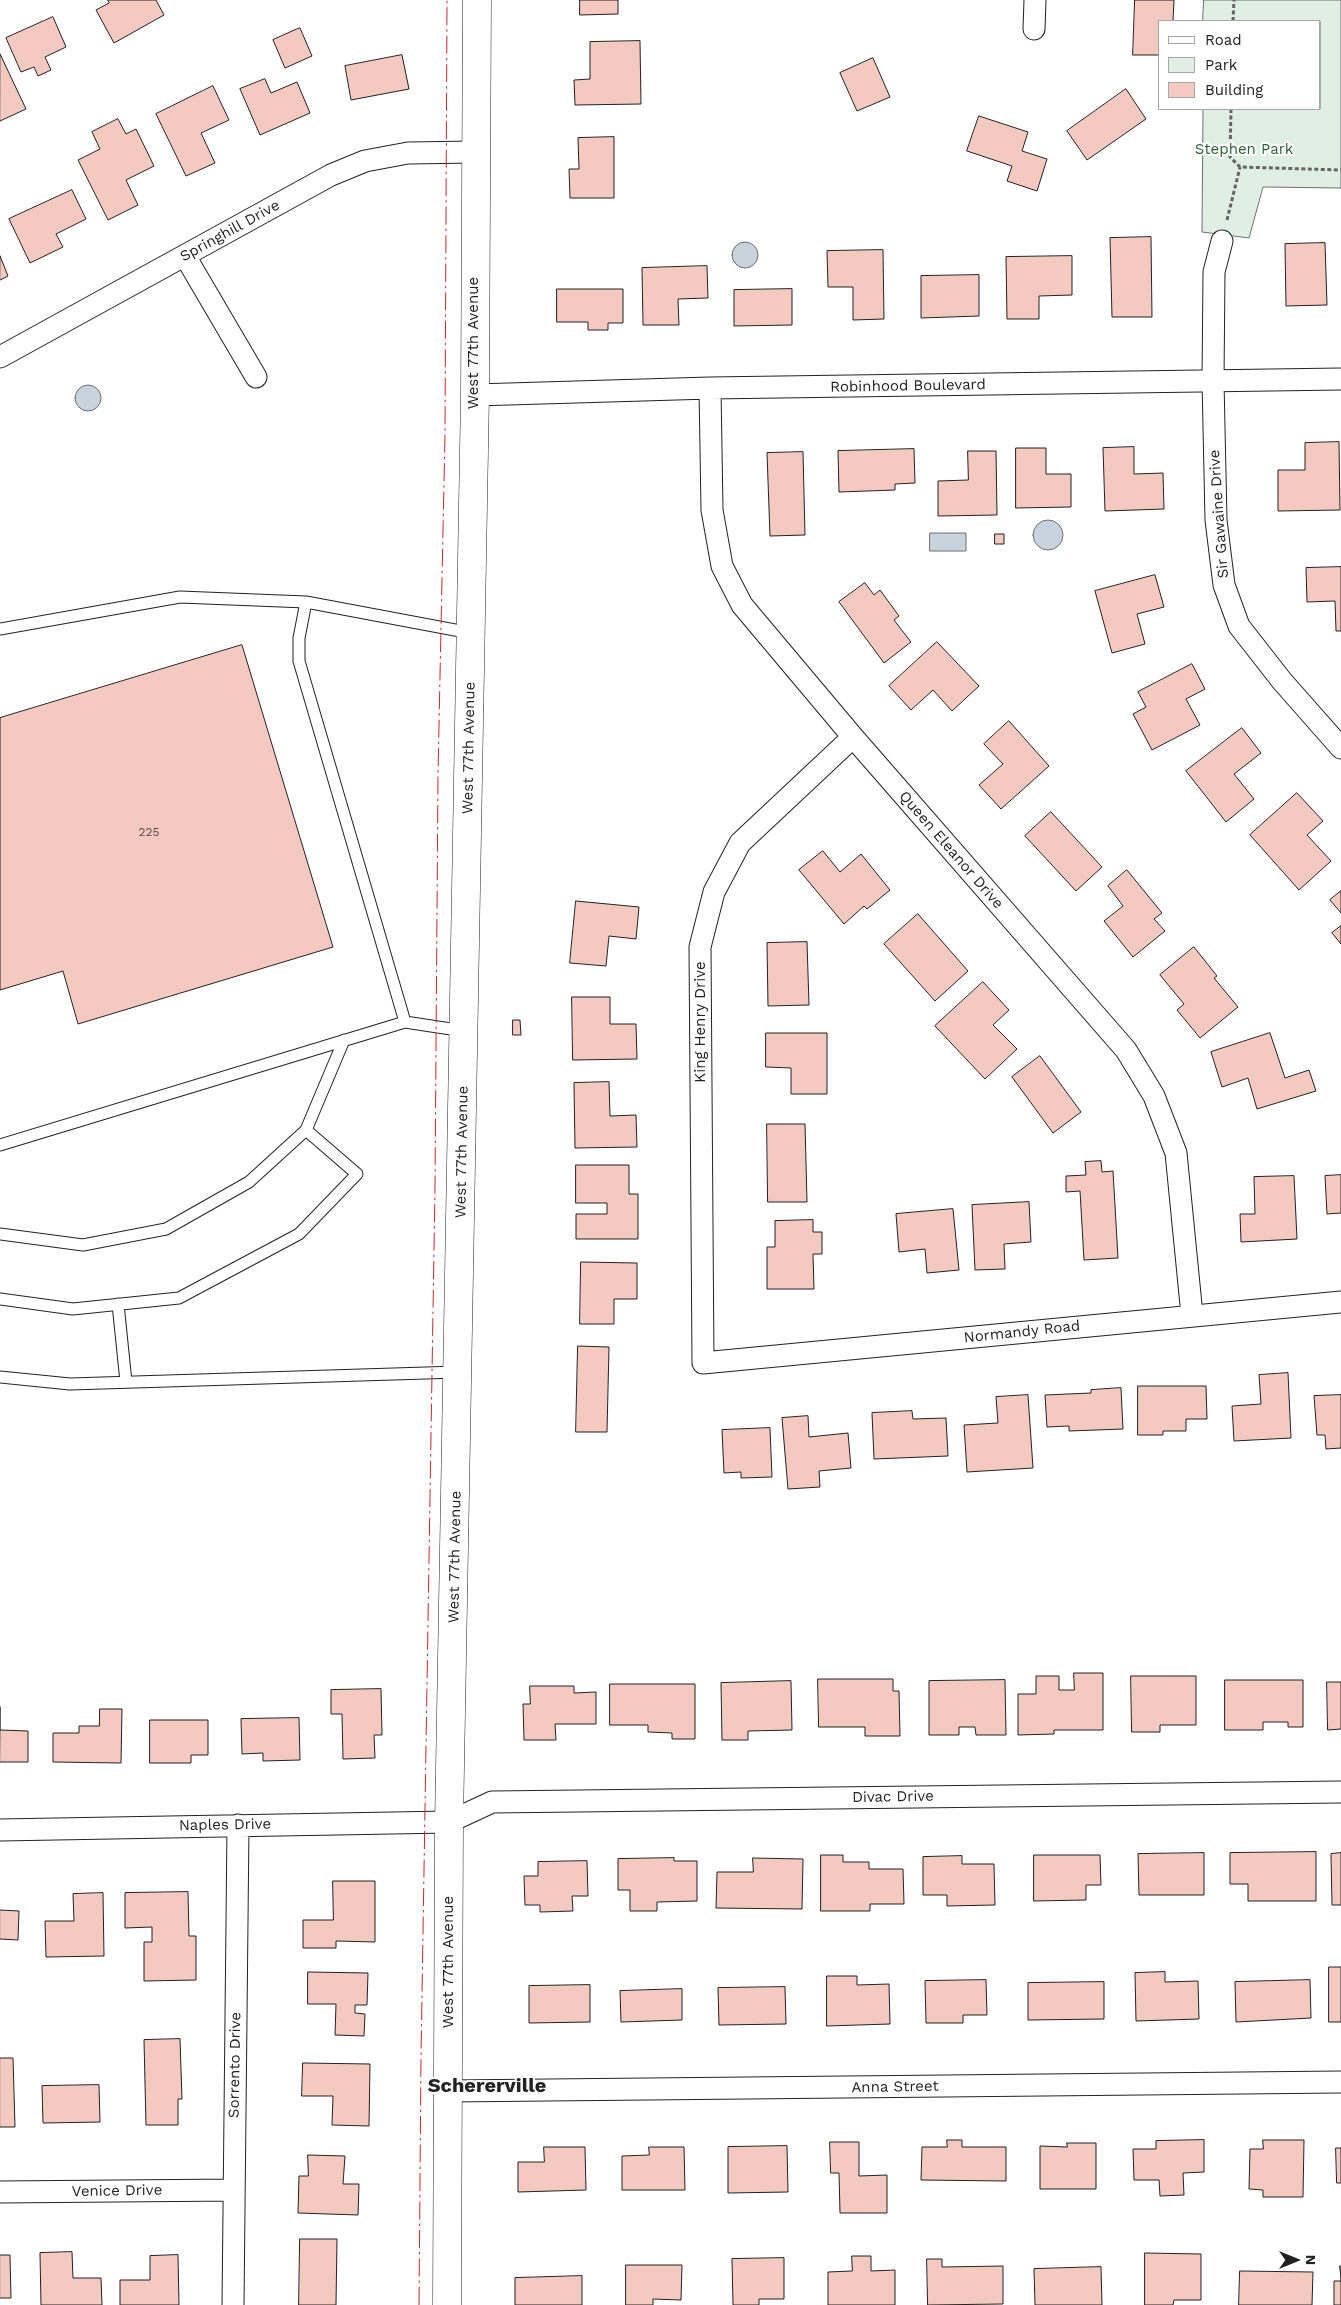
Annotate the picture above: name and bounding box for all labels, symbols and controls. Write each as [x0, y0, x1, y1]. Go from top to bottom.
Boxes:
legend [1158, 20, 1321, 110]
text: Road [1205, 31, 1242, 49]
text: Park [1205, 56, 1237, 74]
text: Building [1205, 81, 1263, 99]
park label: Stephen Park [1195, 141, 1293, 159]
street label: Springhill Drive [177, 196, 283, 266]
street label: West 77th Avenue [465, 277, 483, 409]
street label: Robinhood Boulevard [830, 376, 986, 396]
street label: Sir Gawaine Drive [1206, 449, 1232, 579]
street label: West 77th Avenue [459, 682, 479, 814]
street label: Queen Eleanor Drive [895, 787, 1007, 913]
house number: 225 [139, 825, 159, 839]
street label: King Henry Drive [692, 961, 710, 1083]
street label: West 77th Avenue [452, 1086, 472, 1218]
street label: Normandy Road [963, 1317, 1081, 1347]
street label: West 77th Avenue [445, 1491, 465, 1623]
street label: Divac Drive [852, 1787, 934, 1807]
street label: Naples Drive [179, 1815, 271, 1835]
street label: West 77th Avenue [440, 1896, 458, 2028]
street label: Sorrento Drive [225, 2012, 245, 2118]
district label: Schererville [428, 2074, 546, 2098]
street label: Anna Street [851, 2077, 939, 2097]
street label: Venice Drive [72, 2181, 162, 2201]
north arrow [1271, 2235, 1321, 2285]
text: N [1303, 2255, 1319, 2265]

